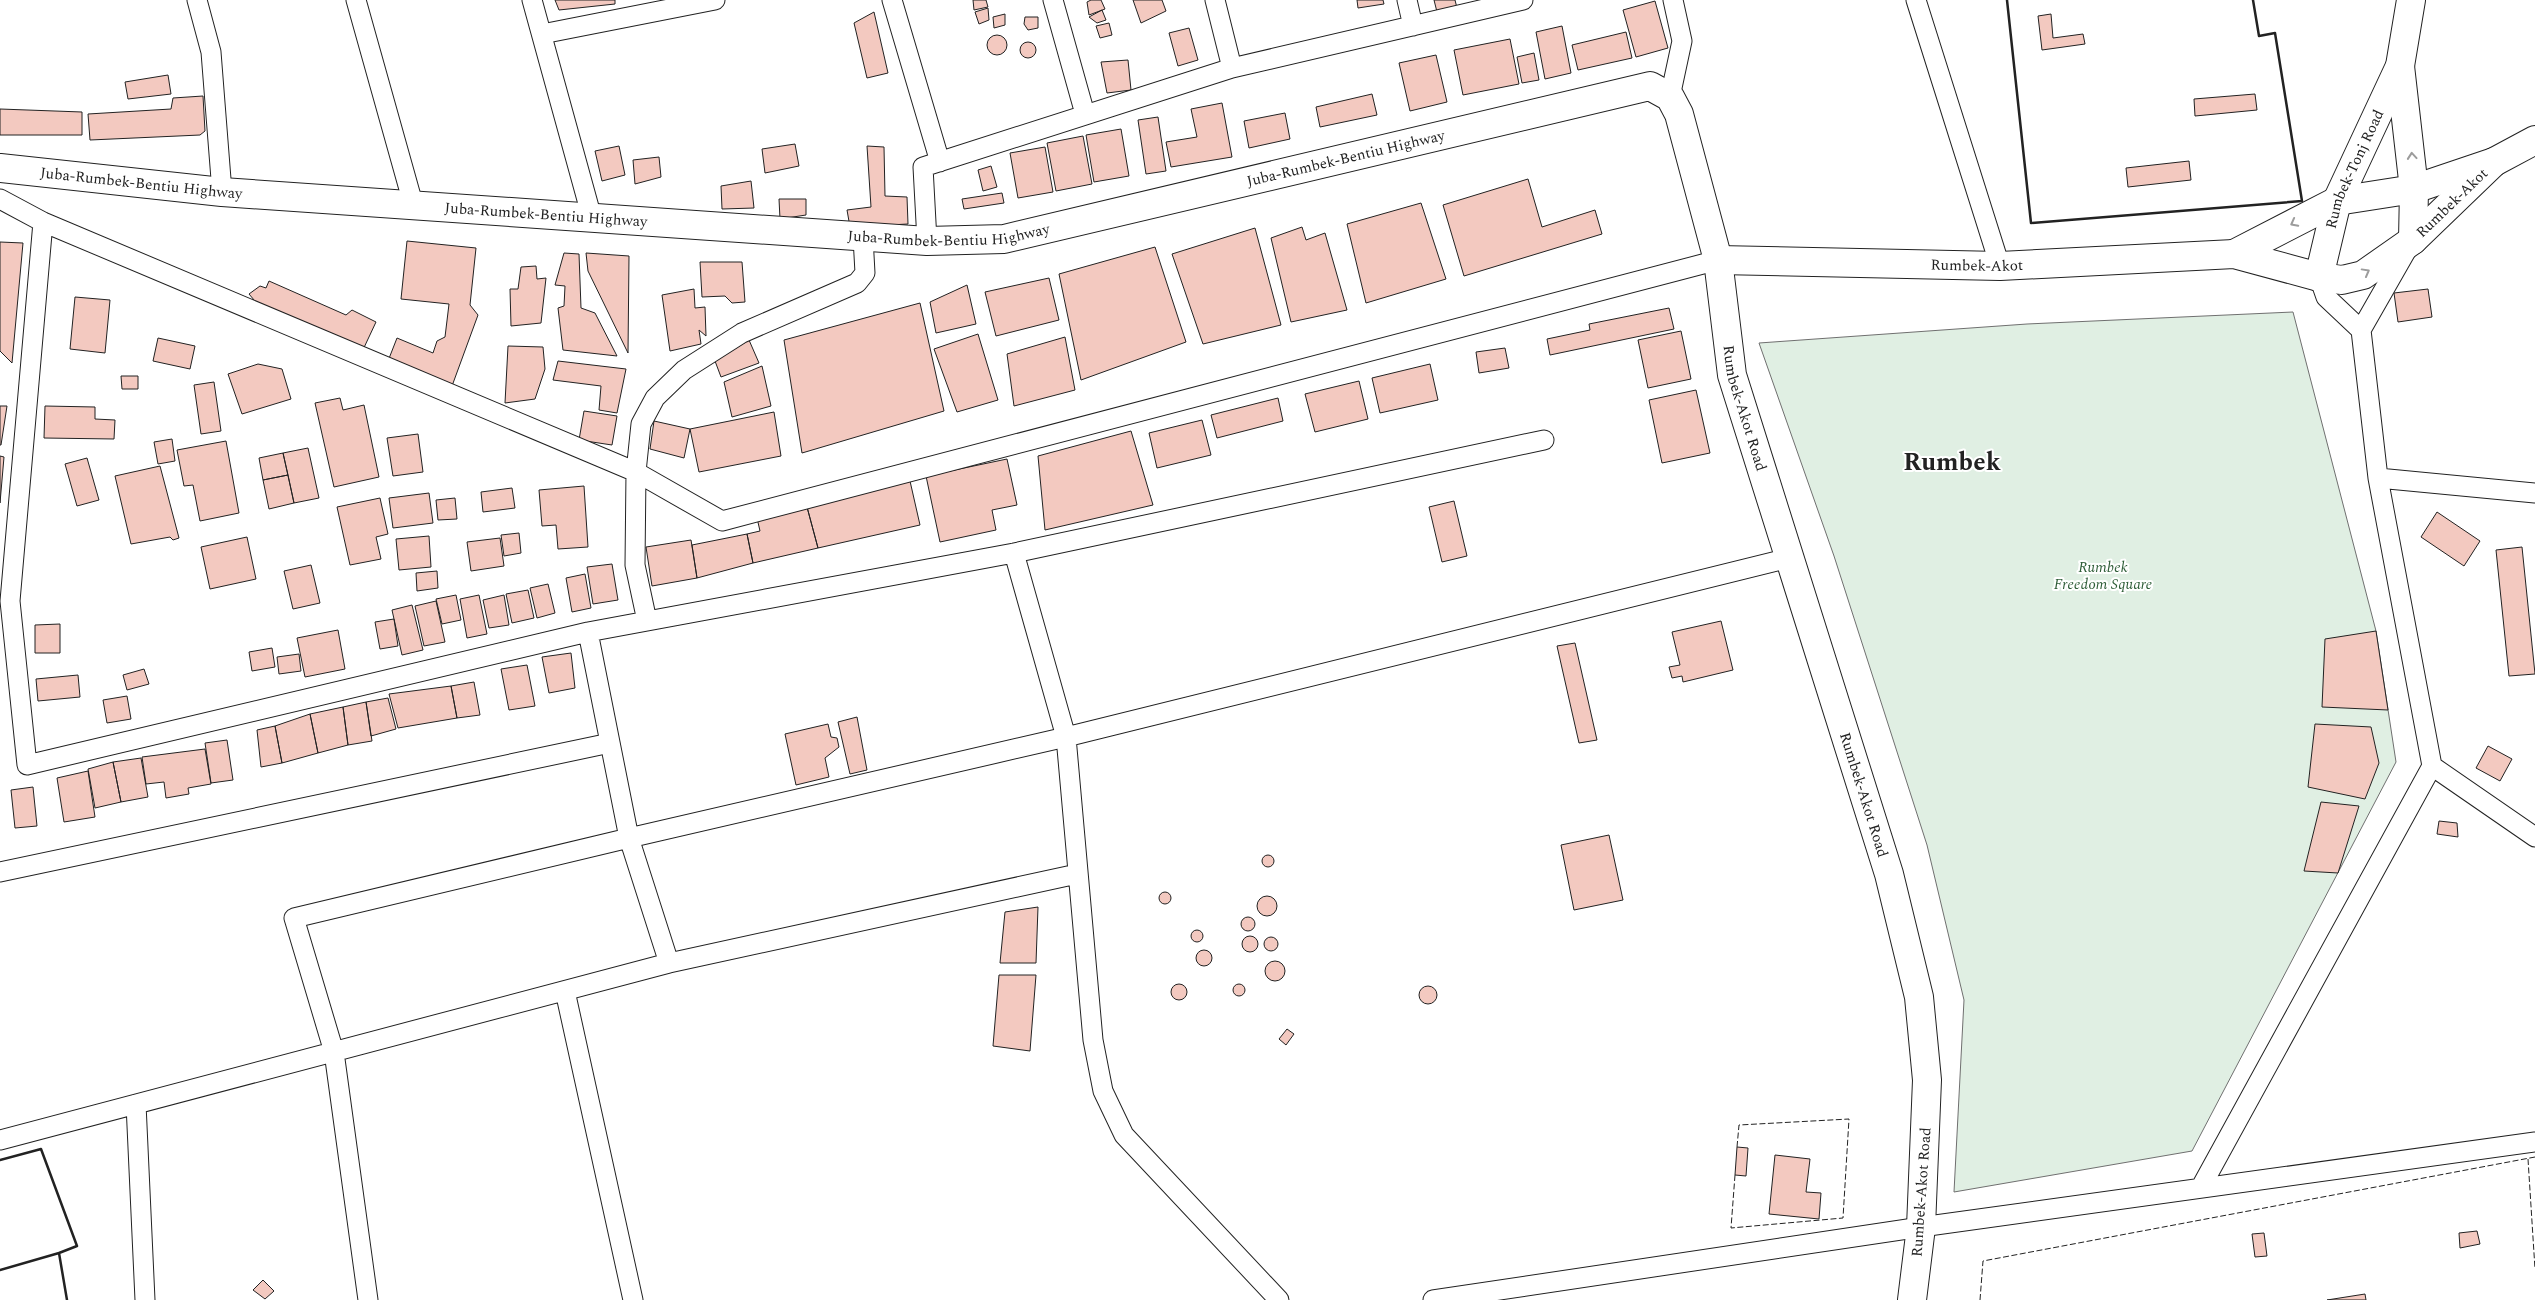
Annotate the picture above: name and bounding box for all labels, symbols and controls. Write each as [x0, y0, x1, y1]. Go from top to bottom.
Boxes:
street label: Rumbek-Tonj Road [2320, 106, 2390, 231]
street label: Juba-Rumbek-Bentiu Highway [1244, 124, 1448, 193]
one-way arrow [2406, 152, 2417, 160]
street label: Juba-Rumbek-Bentiu Highway [39, 161, 244, 205]
street label: Rumbek-Akot [2411, 163, 2493, 243]
street label: Juba-Rumbek-Bentiu Highway [444, 197, 649, 234]
street label: Juba-Rumbek-Bentiu Highway [847, 217, 1053, 253]
one-way arrow [2290, 217, 2299, 227]
street label: Rumbek-Akot [1930, 254, 2024, 278]
one-way arrow [2361, 268, 2370, 278]
street label: Rumbek-Akot Road [1716, 344, 1773, 474]
district label: Rumbek [1903, 444, 2001, 482]
park label: Rumbek Freedom Square [2054, 556, 2153, 596]
street label: Rumbek-Akot Road [1833, 729, 1894, 860]
street label: Rumbek-Akot Road [1905, 1126, 1938, 1258]

